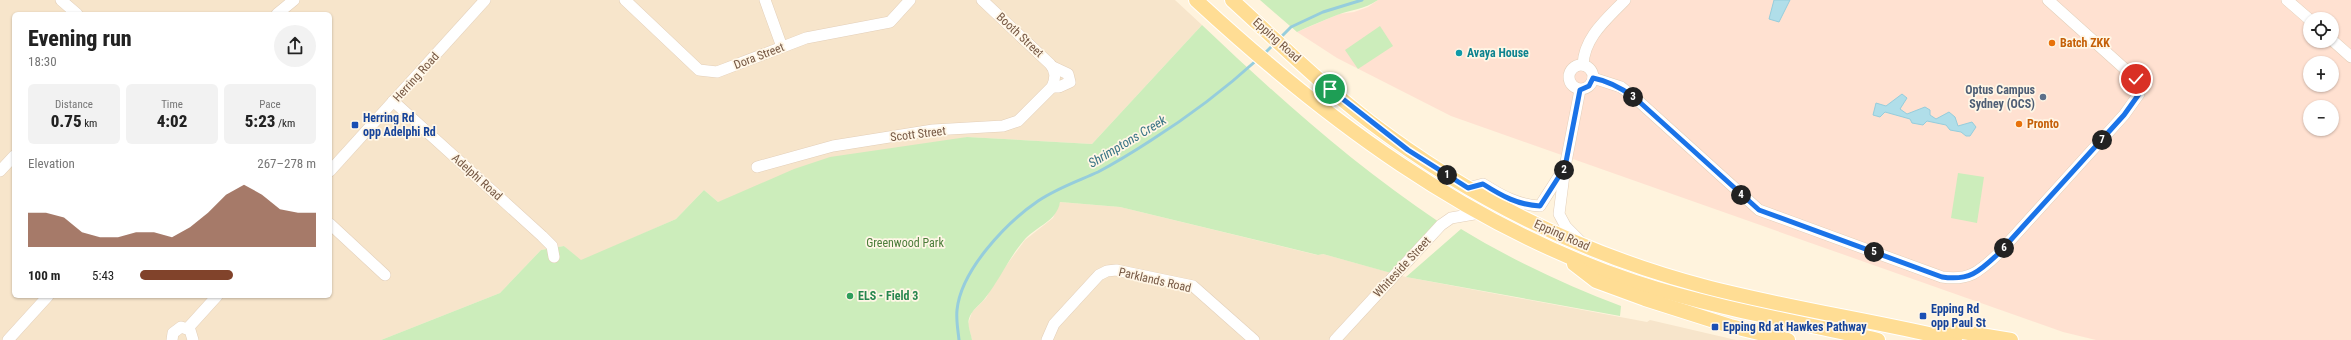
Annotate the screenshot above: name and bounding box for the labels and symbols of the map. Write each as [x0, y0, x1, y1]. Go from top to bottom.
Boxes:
street label: Booth Street [994, 10, 1047, 60]
street label: Epping Road [1250, 15, 1304, 65]
place label: Batch ZKK [2060, 36, 2110, 50]
marker: Batch ZKK [2047, 38, 2057, 48]
street label: Dora Street [732, 40, 787, 72]
place label: Avaya House [1467, 46, 1529, 60]
marker: Avaya House [1454, 48, 1464, 58]
street label: Herring Road [390, 49, 442, 105]
pin [2119, 62, 2153, 96]
pin [1313, 72, 1347, 106]
place label: Optus Campus Sydney (OCS) [1965, 83, 2036, 111]
pin: 3 [1623, 87, 1643, 107]
marker: Optus Campus Sydney (OCS) [2038, 92, 2048, 102]
place label: Herring Rd opp Adelphi Rd [363, 111, 436, 139]
water label: Shrimptons Creek [1086, 112, 1169, 171]
place label: Pronto [2027, 117, 2059, 131]
marker: Pronto [2014, 119, 2024, 129]
marker: Herring Rd opp Adelphi Rd [350, 120, 360, 130]
street label: Scott Street [889, 124, 947, 144]
pin: 7 [2092, 130, 2112, 150]
street label: Adelphi Road [449, 151, 505, 203]
pin: 2 [1554, 160, 1574, 180]
pin: 1 [1437, 165, 1457, 185]
pin: 4 [1731, 185, 1751, 205]
street label: Epping Road [1532, 217, 1592, 253]
street label: Whiteside Street [1370, 234, 1434, 300]
park label: Greenwood Park [866, 236, 944, 250]
pin: 6 [1994, 238, 2014, 258]
pin: 5 [1864, 242, 1884, 262]
street label: Parklands Road [1117, 265, 1193, 295]
place label: ELS - Field 3 [858, 289, 918, 303]
marker: ELS - Field 3 [845, 291, 855, 301]
place label: Epping Rd opp Paul St [1931, 302, 1986, 330]
marker: Epping Rd opp Paul St [1918, 311, 1928, 321]
place label: Epping Rd at Hawkes Pathway [1723, 320, 1867, 334]
marker: Epping Rd at Hawkes Pathway [1710, 322, 1720, 332]

